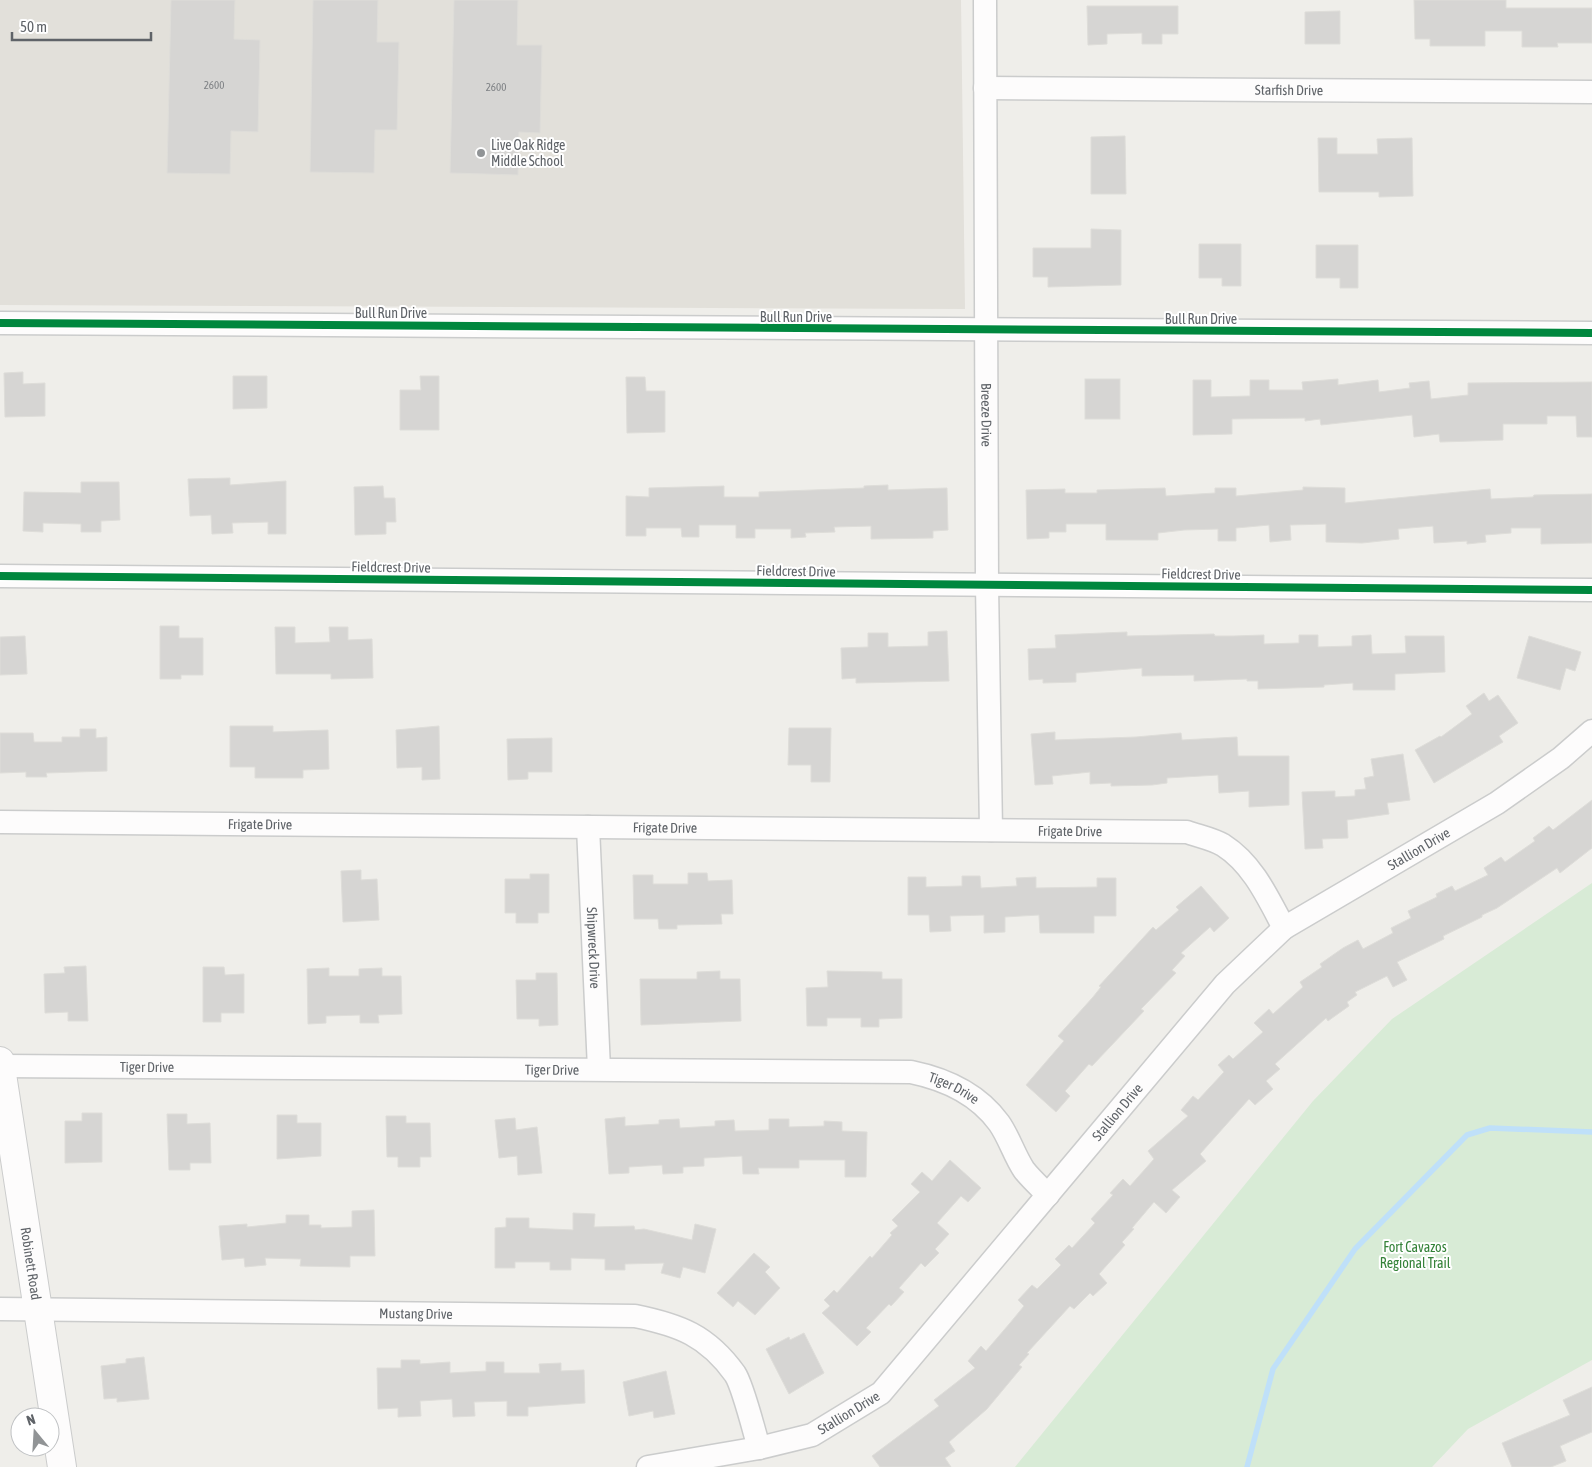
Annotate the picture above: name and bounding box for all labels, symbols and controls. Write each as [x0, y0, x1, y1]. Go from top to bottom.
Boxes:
scale bar [12, 10, 151, 42]
text: 50 m [20, 18, 47, 35]
house number: 2600 [204, 79, 224, 91]
house number: 2600 [486, 81, 506, 93]
street label: Starfish Drive [1255, 82, 1323, 98]
place label: Live Oak Ridge Middle School [491, 137, 565, 169]
marker: Live Oak Ridge Middle School [475, 147, 487, 159]
street label: Bull Run Drive [355, 305, 427, 321]
street label: Bull Run Drive [760, 309, 832, 325]
street label: Bull Run Drive [1165, 311, 1237, 327]
street label: Breeze Drive [978, 383, 995, 447]
street label: Fieldcrest Drive [351, 558, 431, 576]
street label: Fieldcrest Drive [756, 562, 836, 580]
street label: Fieldcrest Drive [1161, 565, 1241, 583]
street label: Frigate Drive [228, 816, 292, 832]
street label: Frigate Drive [633, 819, 697, 836]
street label: Frigate Drive [1038, 823, 1102, 839]
street label: Stallion Drive [1385, 824, 1453, 873]
street label: Shipwreck Drive [584, 907, 603, 989]
street label: Tiger Drive [120, 1059, 174, 1075]
street label: Tiger Drive [525, 1061, 579, 1078]
street label: Tiger Drive [927, 1069, 982, 1107]
street label: Stallion Drive [1089, 1080, 1146, 1144]
street label: Robinett Road [17, 1226, 44, 1301]
park label: Fort Cavazos Regional Trail [1380, 1239, 1451, 1271]
street label: Mustang Drive [379, 1305, 453, 1322]
street label: Stallion Drive [815, 1388, 882, 1438]
north arrow [10, 1407, 60, 1457]
text: N [25, 1411, 37, 1429]

